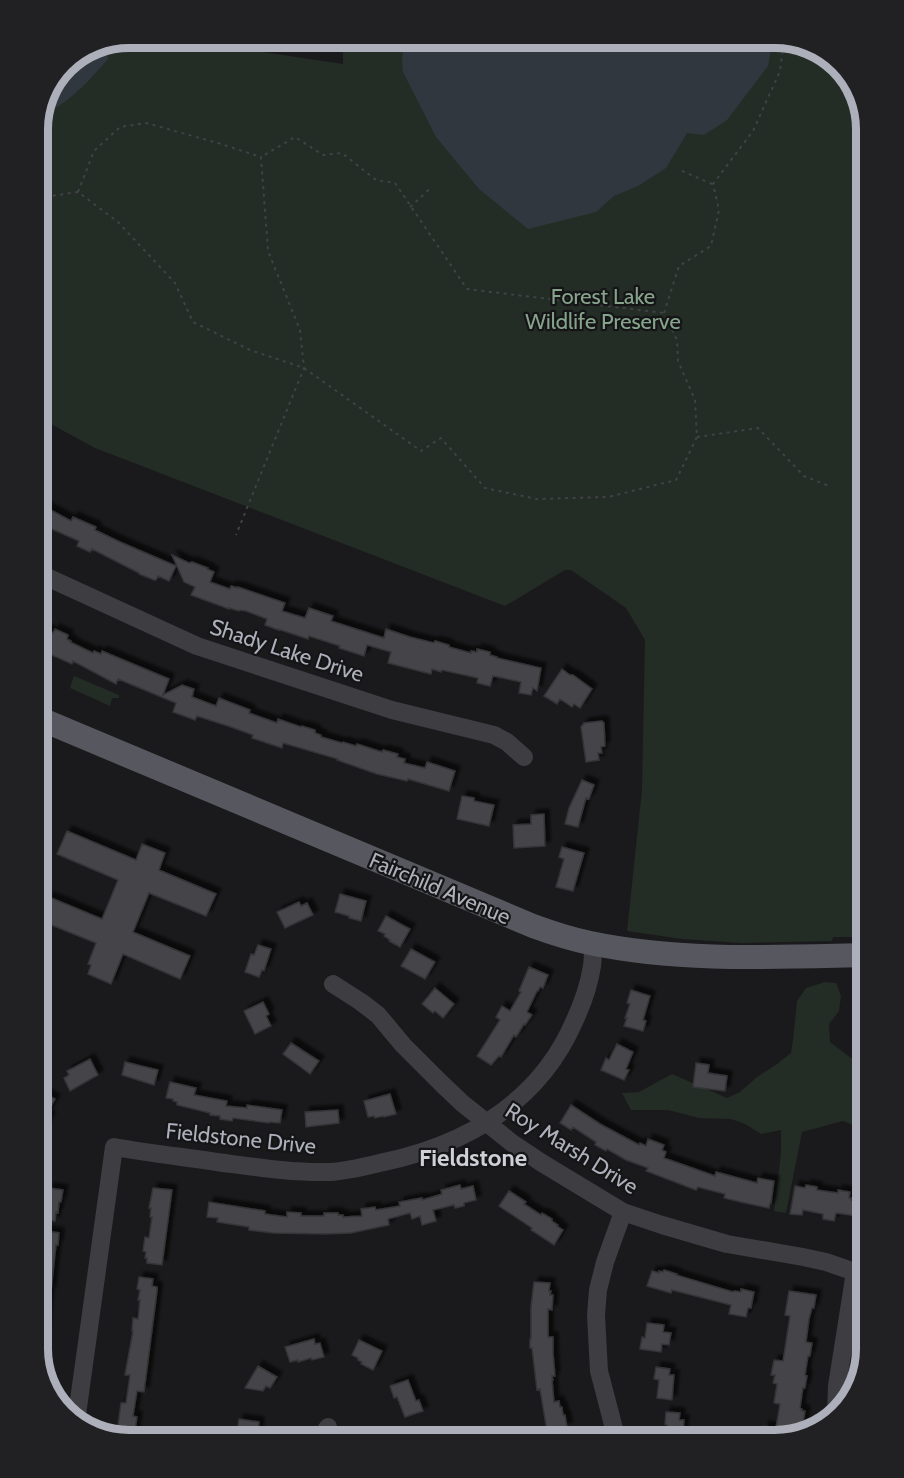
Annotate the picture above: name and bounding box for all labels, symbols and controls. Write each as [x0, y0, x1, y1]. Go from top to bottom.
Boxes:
park label: Forest Lake Wildlife Preserve [525, 283, 681, 335]
street label: Shady Lake Drive [207, 613, 367, 688]
street label: Fairchild Avenue [365, 847, 514, 930]
street label: Roy Marsh Drive [500, 1097, 643, 1200]
street label: Fieldstone Drive [164, 1117, 317, 1160]
district label: Fieldstone [419, 1143, 527, 1172]

